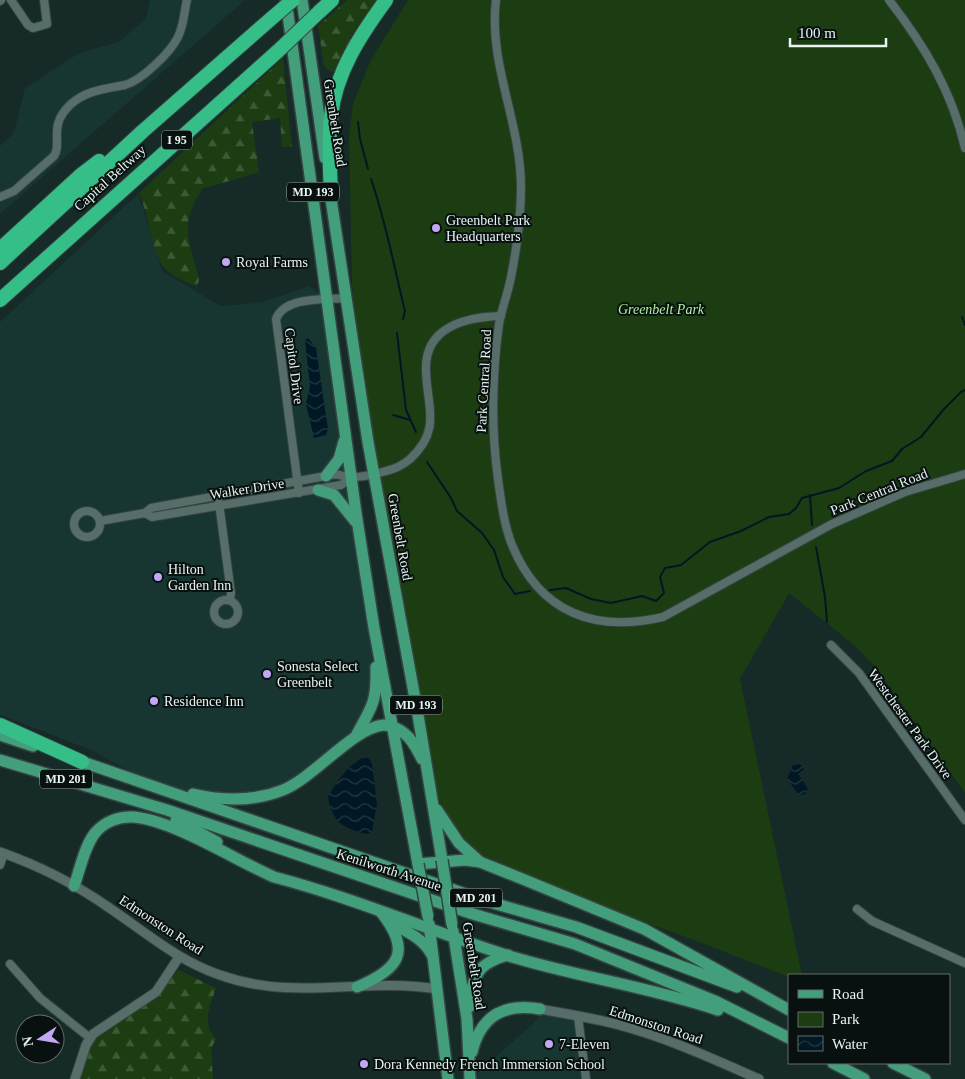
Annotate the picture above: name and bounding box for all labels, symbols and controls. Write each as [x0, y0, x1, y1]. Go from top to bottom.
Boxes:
scale bar [790, 15, 886, 47]
text: 100 m [798, 25, 836, 41]
street label: Greenbelt Road [321, 78, 349, 168]
road number: I 95 [162, 130, 192, 150]
street label: Capital Beltway [71, 142, 149, 214]
road number: MD 193 [287, 182, 339, 202]
place label: Greenbelt Park Headquarters [446, 213, 530, 244]
marker: Greenbelt Park Headquarters [430, 222, 442, 234]
place label: Royal Farms [236, 255, 308, 270]
marker: Royal Farms [220, 256, 232, 268]
park label: Greenbelt Park [618, 302, 705, 317]
street label: Capitol Drive [282, 327, 306, 405]
street label: Park Central Road [474, 329, 494, 433]
street label: Park Central Road [828, 466, 930, 518]
street label: Walker Drive [209, 476, 285, 502]
street label: Greenbelt Road [385, 492, 415, 582]
place label: Hilton Garden Inn [168, 562, 231, 593]
marker: Hilton Garden Inn [152, 571, 164, 583]
place label: Sonesta Select Greenbelt [277, 659, 358, 690]
street label: Westchester Park Drive [865, 666, 955, 782]
marker: Sonesta Select Greenbelt [261, 668, 273, 680]
place label: Residence Inn [164, 694, 244, 709]
marker: Residence Inn [148, 695, 160, 707]
road number: MD 193 [390, 696, 442, 714]
road number: MD 201 [40, 770, 92, 789]
street label: Kenilworth Avenue [335, 846, 443, 894]
road number: MD 201 [450, 888, 502, 908]
street label: Edmonston Road [116, 892, 206, 958]
street label: Greenbelt Road [460, 921, 488, 1011]
legend [788, 974, 950, 1064]
text: Road [832, 986, 864, 1002]
street label: Edmonston Road [608, 1003, 704, 1047]
text: Park [832, 1011, 860, 1027]
north arrow [15, 1014, 65, 1064]
text: N [19, 1035, 36, 1048]
text: Water [832, 1036, 867, 1052]
place label: 7-Eleven [559, 1037, 610, 1052]
marker: 7-Eleven [543, 1038, 555, 1050]
place label: Dora Kennedy French Immersion School [374, 1057, 605, 1072]
marker: Dora Kennedy French Immersion School [358, 1058, 370, 1070]

